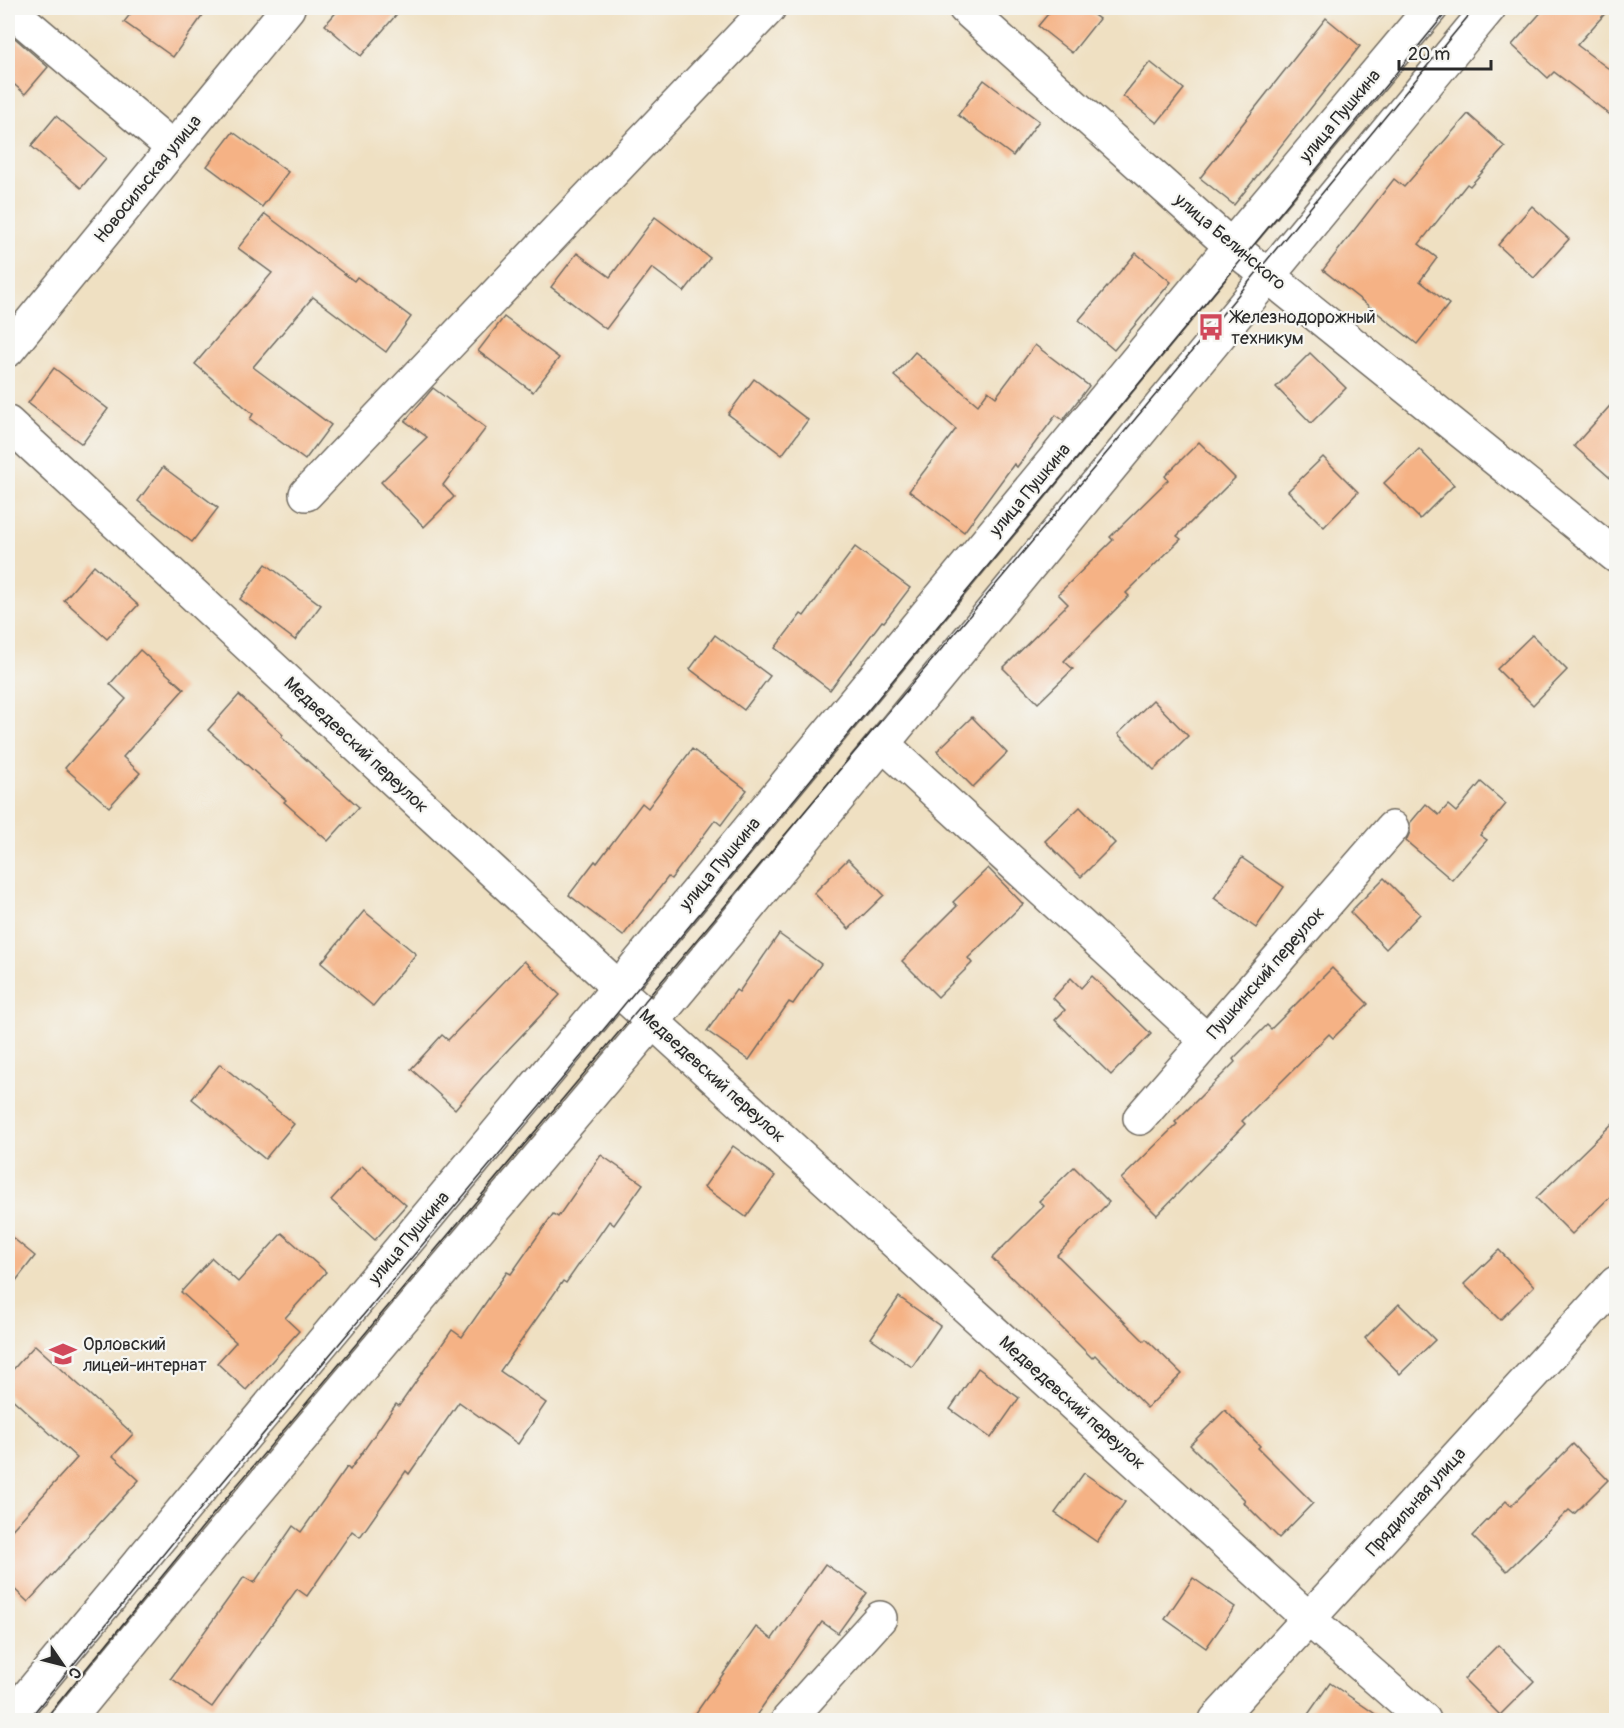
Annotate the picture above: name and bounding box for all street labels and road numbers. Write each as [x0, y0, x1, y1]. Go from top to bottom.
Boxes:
street label: улица Пушкина [1294, 65, 1386, 168]
street label: Новосильская улица [89, 110, 207, 248]
street label: улица Белинского [1169, 188, 1291, 296]
street label: улица Пушкина [984, 439, 1076, 542]
street label: Медведевский переулок [279, 672, 433, 818]
street label: улица Пушкина [674, 813, 766, 916]
street label: Пушкинский переулок [1202, 902, 1330, 1044]
street label: Медведевский переулок [634, 1004, 790, 1148]
street label: улица Пушкина [363, 1187, 455, 1290]
street label: Медведевский переулок [994, 1331, 1150, 1475]
street label: Прядильная улица [1361, 1443, 1471, 1561]

